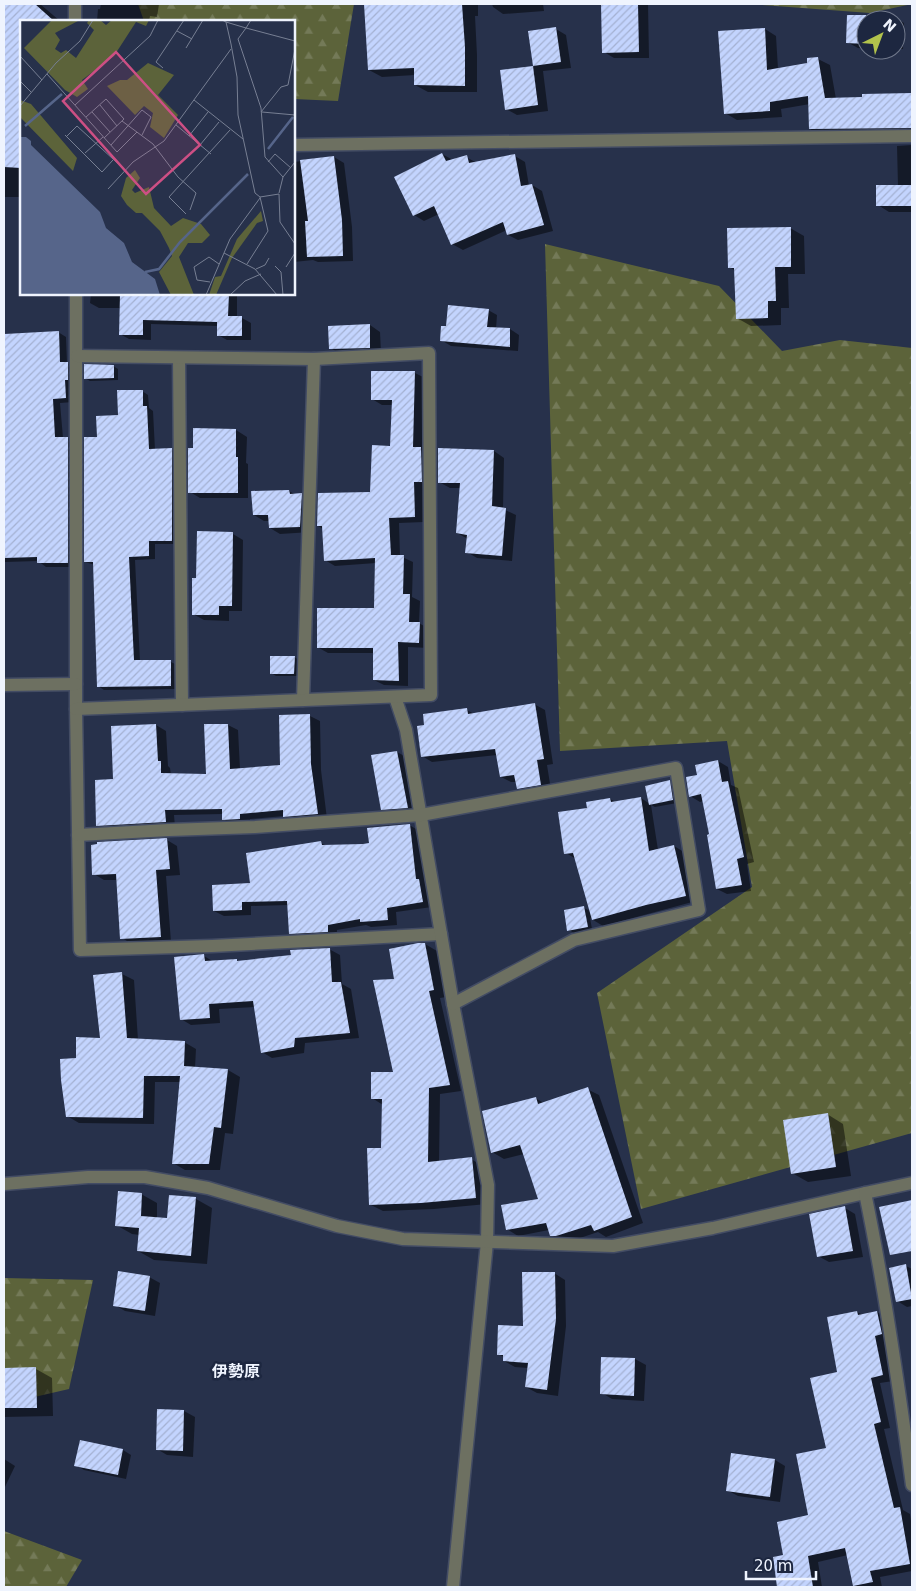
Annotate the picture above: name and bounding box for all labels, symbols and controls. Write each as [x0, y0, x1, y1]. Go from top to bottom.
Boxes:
north arrow [856, 10, 906, 60]
text: N [880, 15, 899, 35]
inset map [20, 20, 295, 295]
district label: 伊勢原 [211, 1362, 260, 1381]
scale bar [746, 1548, 816, 1580]
text: 20 m [754, 1557, 792, 1575]

